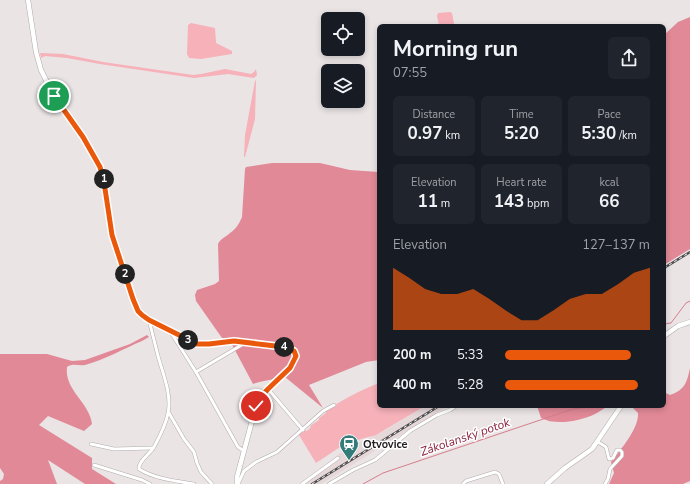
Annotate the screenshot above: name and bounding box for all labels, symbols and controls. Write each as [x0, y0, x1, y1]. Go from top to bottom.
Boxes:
map controls [321, 12, 365, 108]
button: locate [321, 12, 365, 56]
text: Morning run [393, 34, 518, 64]
button: share [608, 37, 650, 79]
button: layers [321, 64, 365, 108]
text: 07:55 [393, 64, 427, 82]
pin [37, 79, 71, 113]
icon: arrive [43, 85, 65, 107]
text: Distance [412, 107, 455, 122]
text: Time [509, 107, 534, 122]
text: Pace [597, 107, 621, 122]
text: 0.97 [408, 122, 442, 145]
text: 5:20 [504, 122, 539, 145]
text: 5:30 [581, 122, 616, 145]
text: km [442, 128, 460, 143]
text: /km [616, 128, 637, 143]
pin: 1 [94, 169, 114, 189]
text: 1 [101, 171, 107, 186]
text: Elevation [411, 175, 457, 190]
text: Heart rate [496, 175, 547, 190]
text: kcal [599, 175, 619, 190]
text: 11 [418, 190, 438, 213]
text: 143 [494, 190, 524, 213]
text: 66 [599, 190, 619, 213]
text: m [438, 196, 450, 211]
text: bpm [524, 196, 549, 211]
text: Elevation [393, 236, 447, 254]
text: 127–137 m [582, 236, 650, 254]
pin: 2 [115, 264, 135, 284]
text: 2 [122, 266, 128, 281]
pin: 3 [178, 330, 198, 350]
text: 3 [185, 332, 191, 347]
pin: 4 [274, 337, 294, 357]
text: 4 [281, 339, 287, 354]
text: 200 m [393, 346, 431, 364]
text: 5:33 [457, 346, 483, 364]
text: 400 m [393, 376, 431, 394]
text: 5:28 [457, 376, 483, 394]
pin [239, 389, 273, 423]
icon: check [245, 395, 267, 417]
water label: Zákolanský potok [418, 414, 513, 460]
station icon: Otvovice [338, 433, 360, 461]
place label: Otvovice [363, 437, 408, 452]

